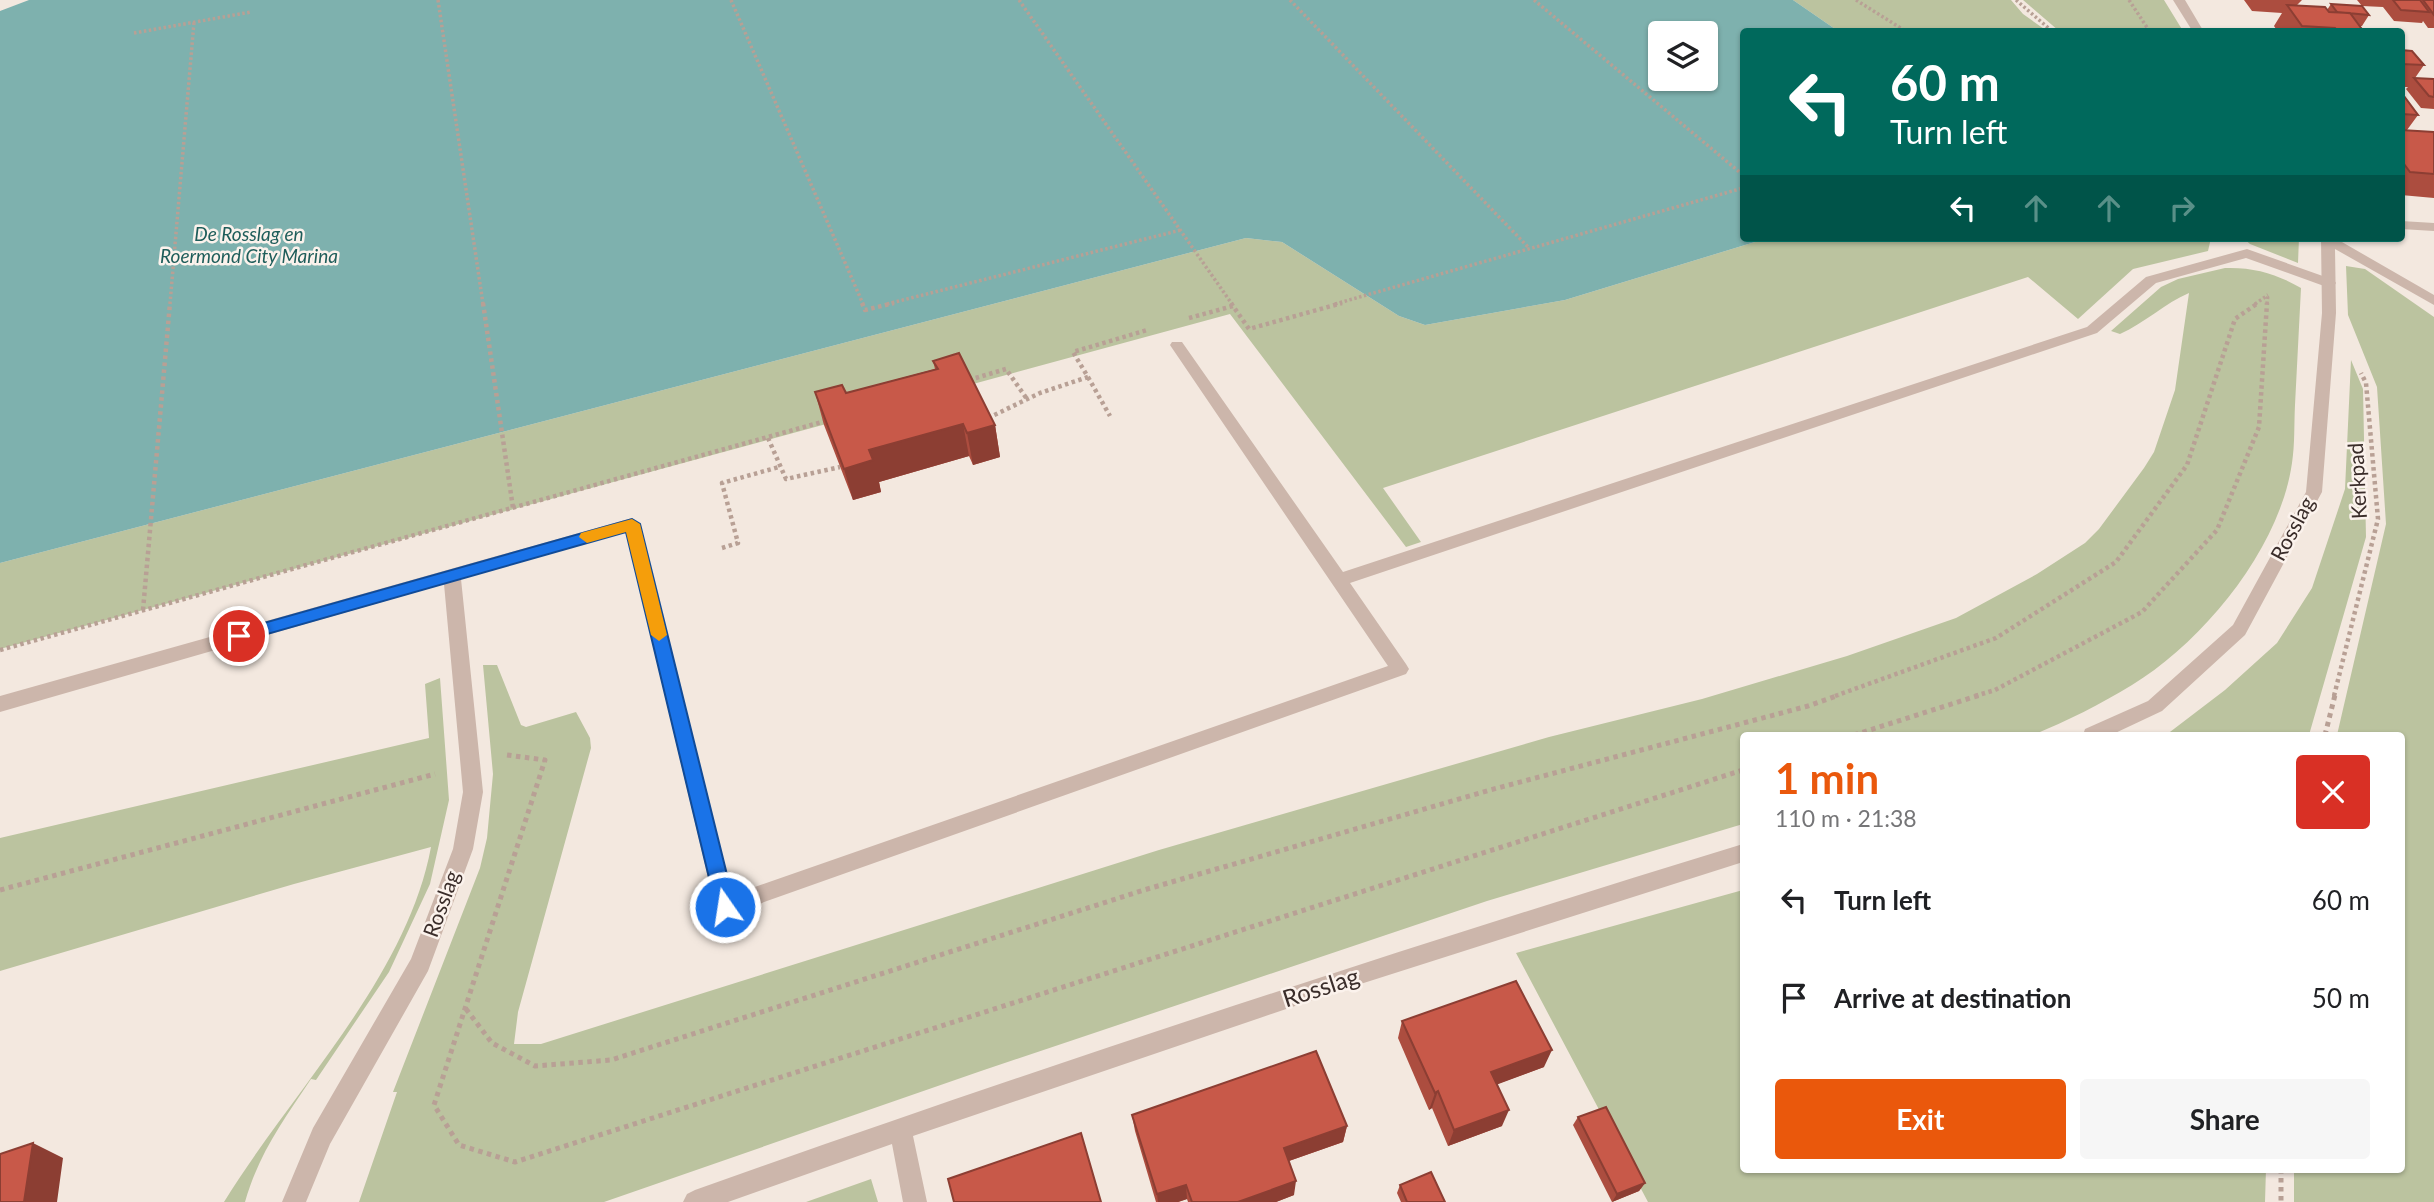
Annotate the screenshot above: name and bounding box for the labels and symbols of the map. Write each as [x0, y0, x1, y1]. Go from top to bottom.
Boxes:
water label: De Rosslag en Roermond City Marina [160, 222, 338, 267]
street label: Kerkpad [2342, 442, 2371, 520]
street label: Rosslag [2264, 492, 2319, 565]
pin [209, 606, 269, 666]
street label: Rosslag [417, 867, 464, 940]
position arrow [688, 870, 762, 944]
street label: Rosslag [1279, 961, 1362, 1013]

